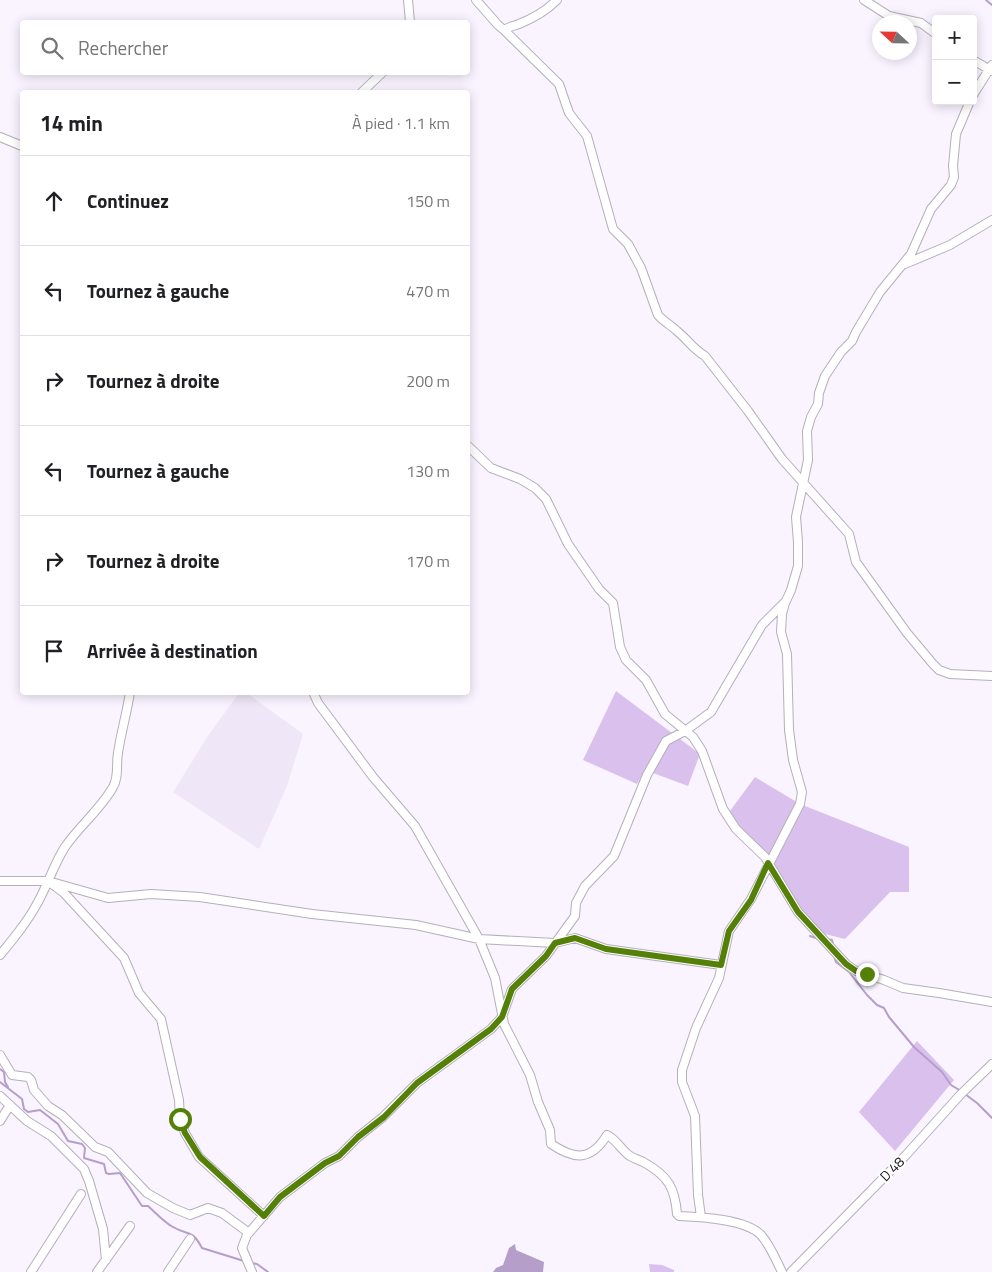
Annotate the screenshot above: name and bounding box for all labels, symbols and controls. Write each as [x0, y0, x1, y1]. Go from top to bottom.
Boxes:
north arrow [872, 15, 917, 60]
map controls [932, 15, 977, 105]
button: + [932, 15, 977, 60]
search box [20, 20, 470, 75]
text: Rechercher [78, 33, 168, 62]
icon: search [38, 34, 66, 62]
button: − [932, 60, 977, 105]
text: 14 min [40, 107, 103, 139]
text: À pied · 1.1 km [352, 111, 450, 135]
text: Continuez [87, 186, 169, 215]
icon: ahead [40, 187, 68, 215]
text: 150 m [406, 189, 450, 213]
text: Tournez à gauche [87, 276, 229, 305]
icon: left [40, 277, 68, 305]
text: 470 m [406, 279, 450, 303]
text: Tournez à droite [87, 366, 219, 395]
icon: right [40, 367, 68, 395]
text: 200 m [406, 369, 450, 393]
text: Tournez à gauche [87, 456, 229, 485]
icon: left [40, 457, 68, 485]
text: 130 m [406, 459, 450, 483]
text: Tournez à droite [87, 546, 219, 575]
icon: right [40, 547, 68, 575]
text: 170 m [406, 549, 450, 573]
text: Arrivée à destination [87, 636, 258, 665]
icon: arrive [40, 637, 68, 665]
route end [856, 963, 879, 986]
route start [169, 1108, 192, 1131]
street label: D 48 [874, 1151, 909, 1186]

